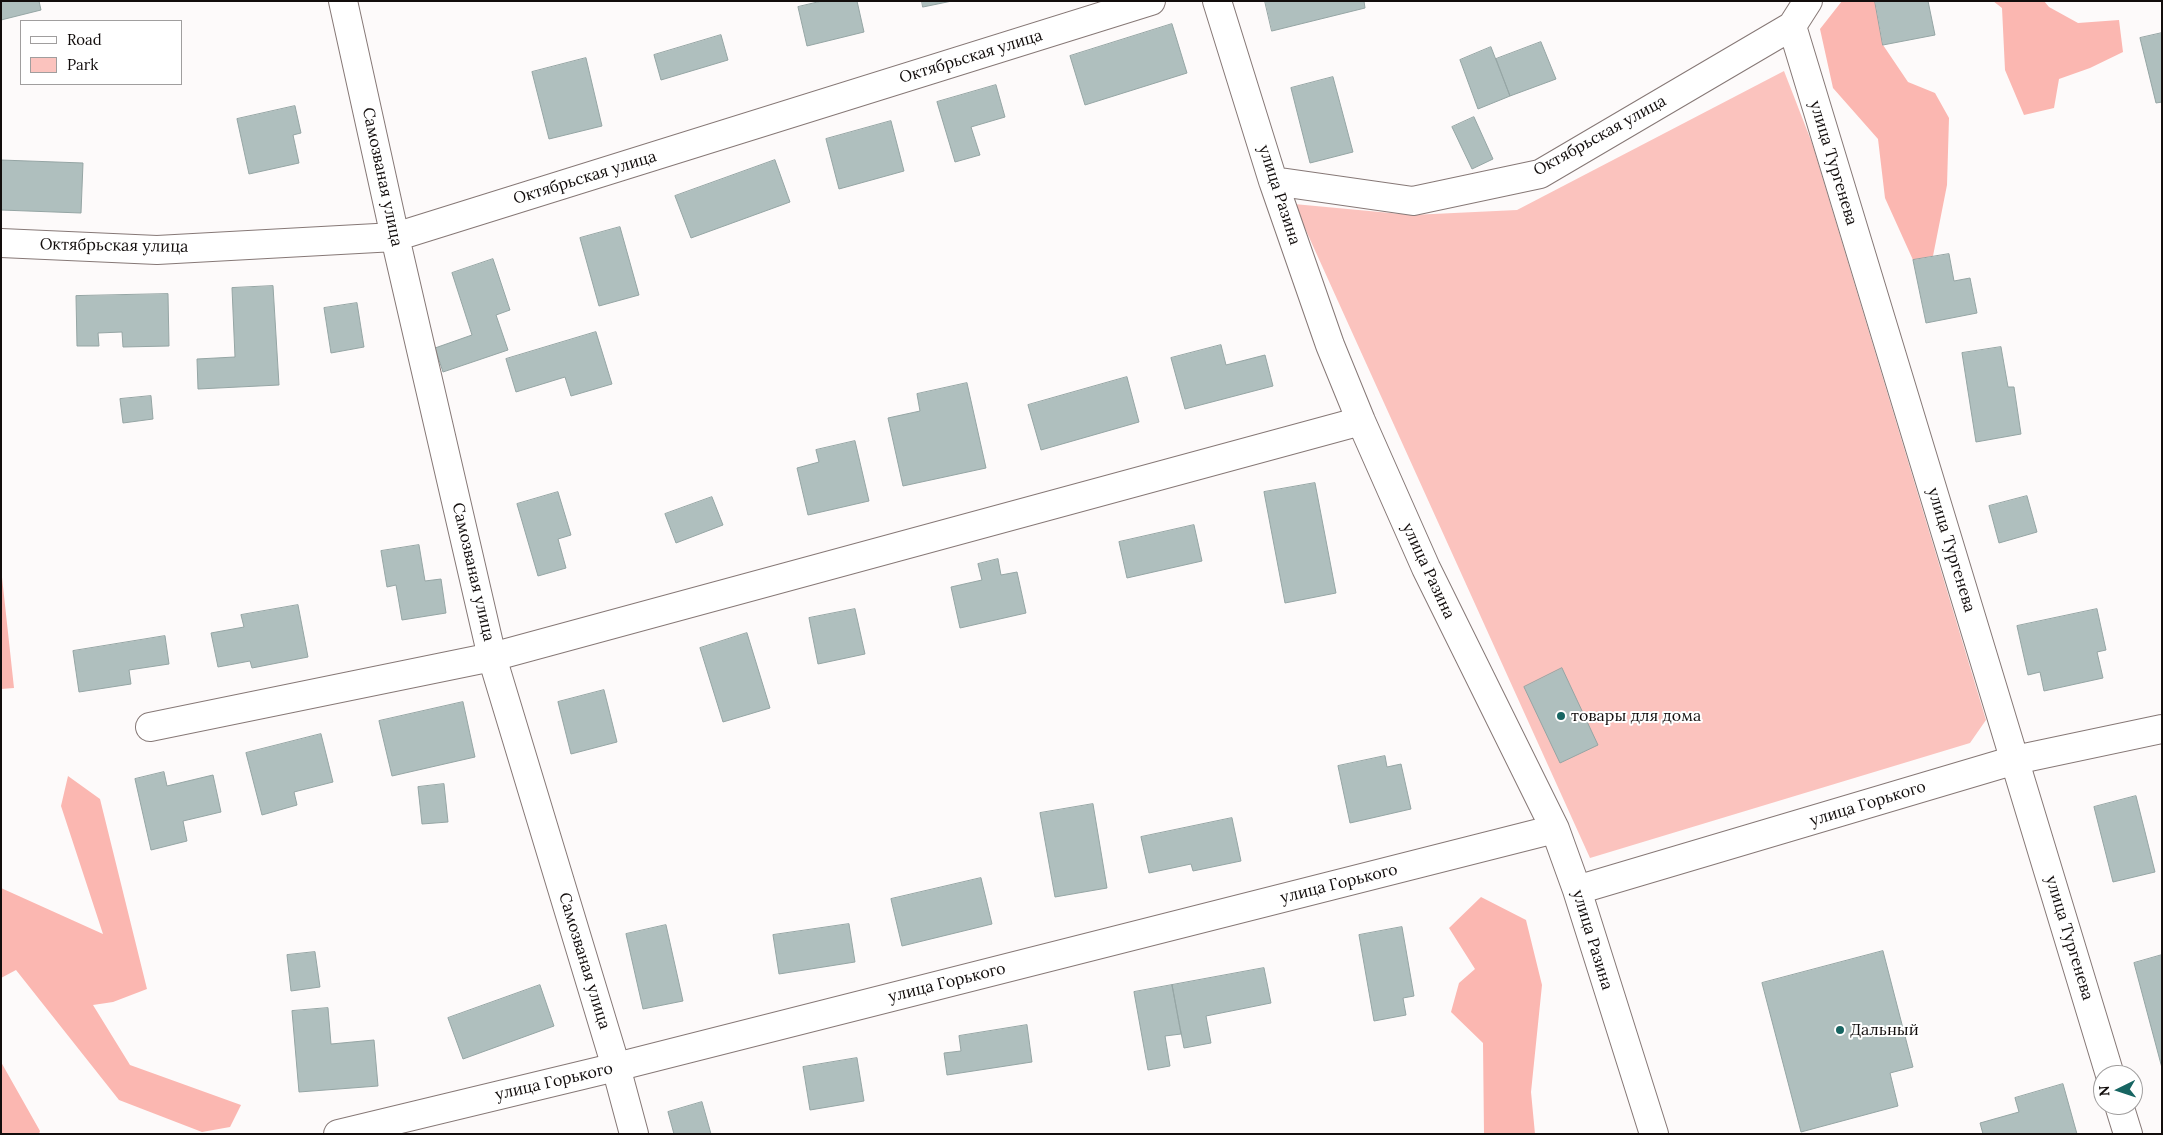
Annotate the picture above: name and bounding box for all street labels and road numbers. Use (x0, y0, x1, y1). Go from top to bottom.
street label: Октябрьская улица (897, 26, 1045, 88)
street label: Октябрьская улица (1530, 92, 1670, 180)
street label: улица Тургенева (1805, 98, 1861, 228)
street label: Самозваная улица (358, 106, 406, 248)
street label: улица Разина (1254, 143, 1304, 247)
street label: Октябрьская улица (511, 147, 659, 209)
street label: Октябрьская улица (40, 235, 188, 257)
street label: улица Тургенева (1923, 485, 1979, 615)
street label: Самозваная улица (448, 501, 498, 643)
street label: улица Разина (1397, 520, 1459, 622)
street label: улица Горького (1808, 777, 1928, 831)
street label: улица Горького (1278, 860, 1400, 908)
street label: улица Тургенева (2041, 873, 2097, 1003)
street label: улица Разина (1568, 888, 1616, 992)
street label: Самозваная улица (554, 890, 614, 1032)
street label: улица Горького (886, 959, 1008, 1007)
street label: улица Горького (493, 1059, 615, 1105)

